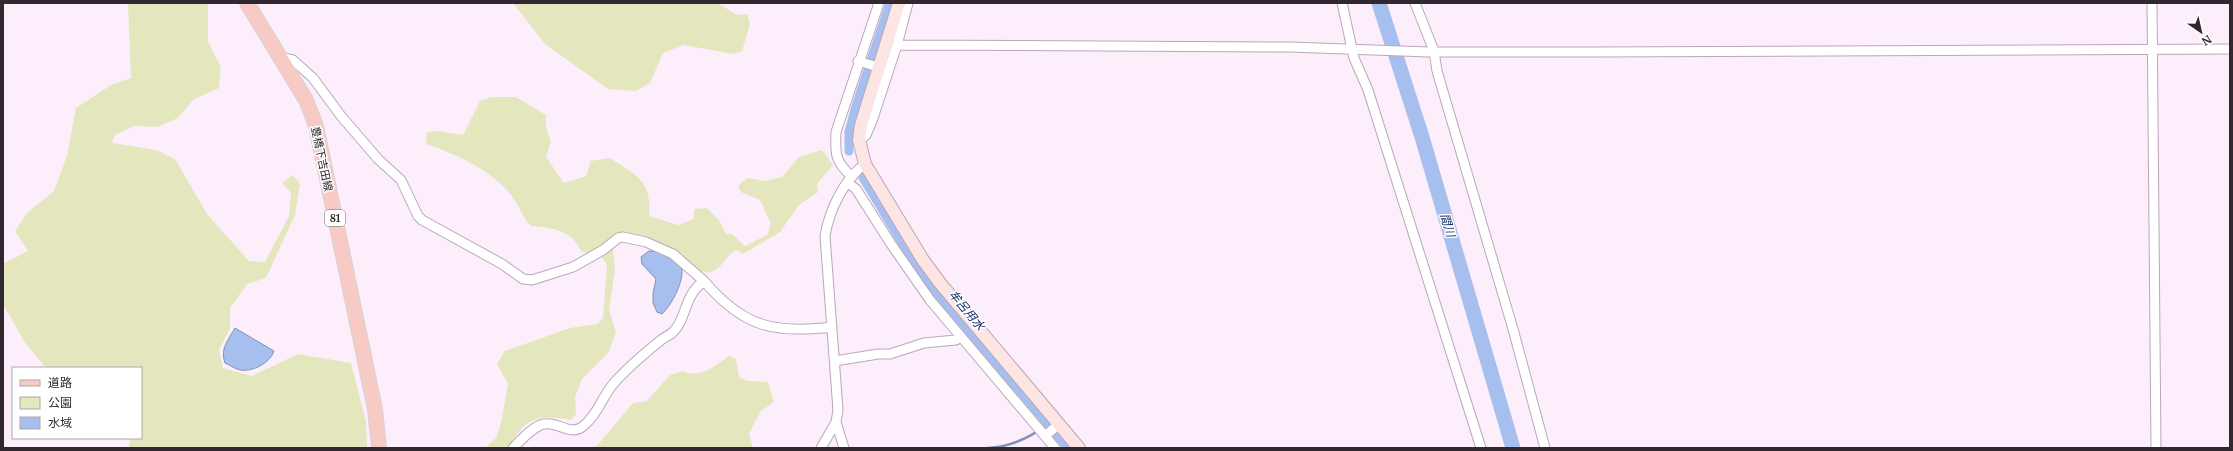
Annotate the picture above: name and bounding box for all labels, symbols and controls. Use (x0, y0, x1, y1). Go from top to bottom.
north arrow (2181, 12, 2221, 52)
text: N (2199, 32, 2214, 49)
street label: 豊橋下吉田線 (308, 125, 336, 193)
road number: 81 (325, 210, 345, 226)
water label: 間川 (1437, 211, 1459, 241)
water label: 牟呂用水 (946, 287, 989, 335)
legend (12, 367, 142, 439)
text: 道路 (48, 375, 72, 390)
text: 公園 (48, 395, 72, 410)
text: 水域 (48, 415, 72, 430)

